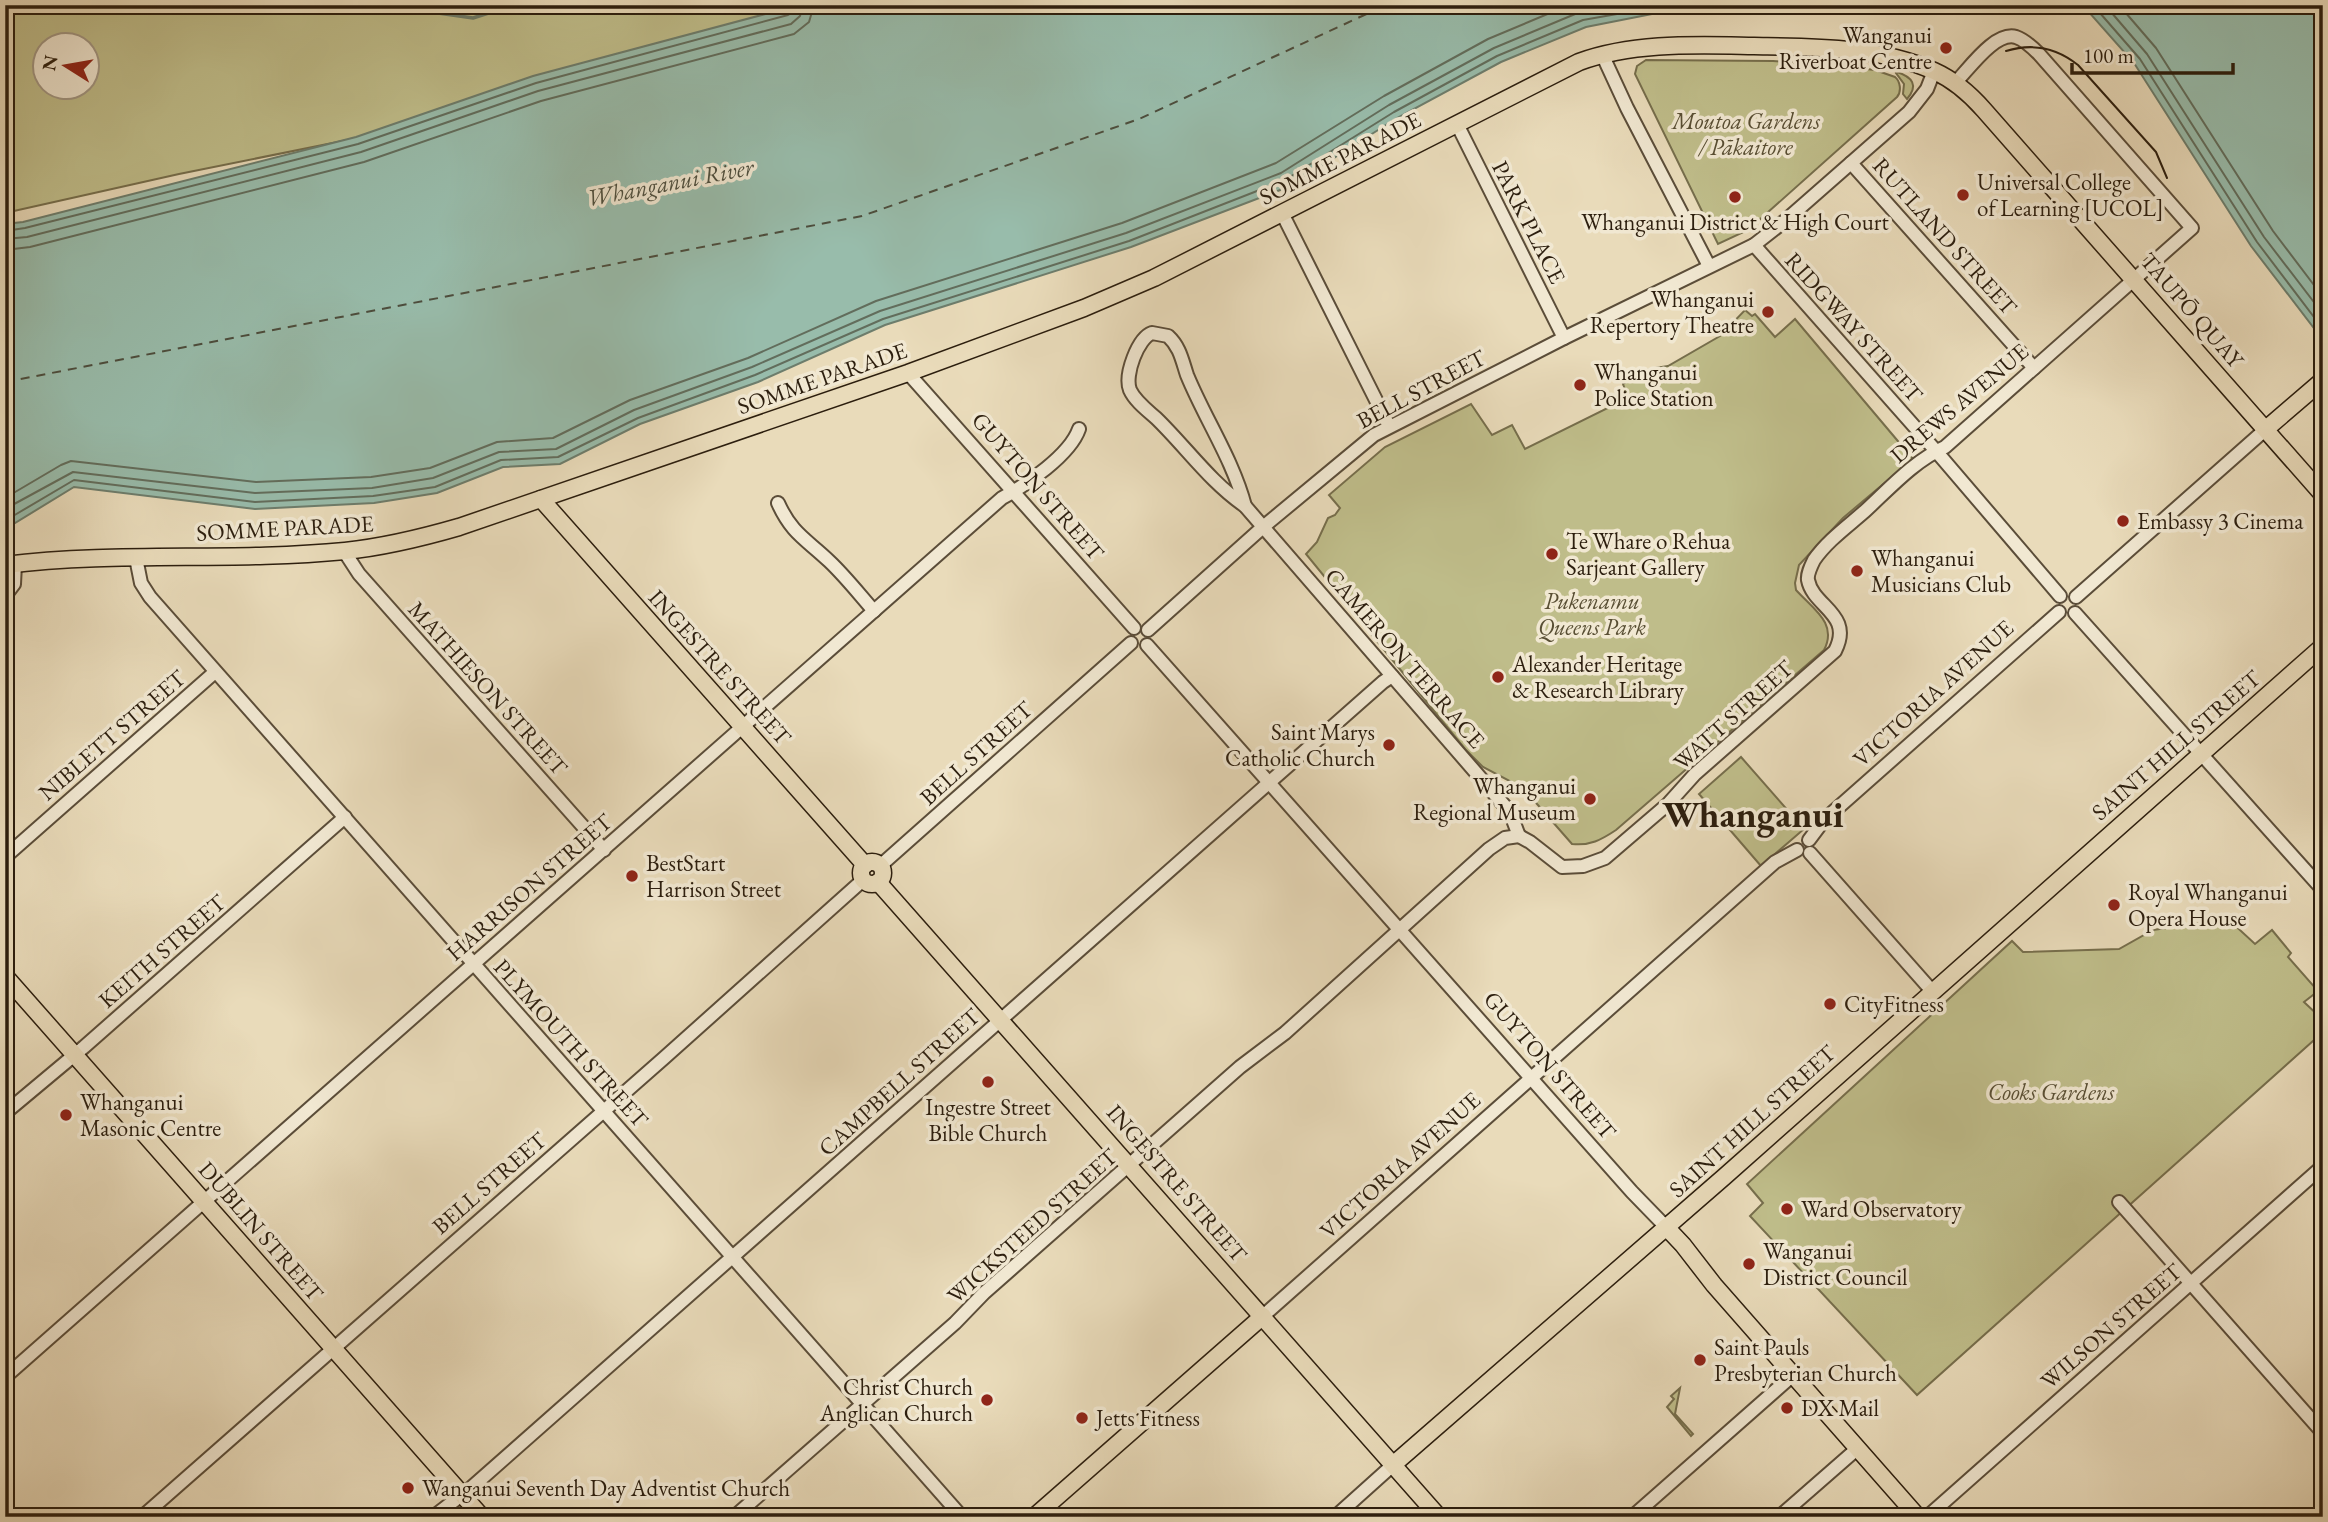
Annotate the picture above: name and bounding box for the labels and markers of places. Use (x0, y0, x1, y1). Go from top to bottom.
place label: Wanganui Riverboat Centre (1779, 20, 1932, 76)
marker: Wanganui Riverboat Centre (1938, 40, 1954, 56)
place label: Universal College of Learning [UCOL] (1977, 167, 2164, 223)
marker: Universal College of Learning [UCOL] (1955, 187, 1971, 203)
marker: Whanganui District & High Court (1727, 189, 1743, 205)
place label: Whanganui District & High Court (1581, 207, 1890, 237)
place label: Whanganui Repertory Theatre (1590, 284, 1754, 340)
marker: Whanganui Repertory Theatre (1760, 304, 1776, 320)
place label: Whanganui Police Station (1594, 357, 1714, 413)
marker: Whanganui Police Station (1572, 377, 1588, 393)
place label: Embassy 3 Cinema (2137, 506, 2304, 536)
marker: Embassy 3 Cinema (2115, 513, 2131, 529)
place label: Te Whare o Rehua Sarjeant Gallery (1566, 526, 1731, 582)
place label: Whanganui Musicians Club (1871, 543, 2011, 599)
marker: Te Whare o Rehua Sarjeant Gallery (1544, 546, 1560, 562)
marker: Whanganui Musicians Club (1849, 563, 1865, 579)
place label: Alexander Heritage & Research Library (1511, 649, 1685, 705)
marker: Alexander Heritage & Research Library (1490, 669, 1506, 685)
place label: Saint Marys Catholic Church (1225, 717, 1375, 773)
marker: Saint Marys Catholic Church (1381, 737, 1397, 753)
place label: Whanganui Regional Museum (1413, 771, 1576, 827)
marker: Whanganui Regional Museum (1582, 791, 1598, 807)
place label: BestStart Harrison Street (646, 848, 782, 904)
marker: BestStart Harrison Street (624, 868, 640, 884)
place label: Royal Whanganui Opera House (2128, 877, 2288, 933)
marker: Royal Whanganui Opera House (2106, 897, 2122, 913)
place label: CityFitness (1844, 989, 1944, 1019)
marker: CityFitness (1822, 996, 1838, 1012)
marker: Ingestre Street Bible Church (980, 1074, 996, 1090)
place label: Whanganui Masonic Centre (80, 1087, 221, 1143)
place label: Ingestre Street Bible Church (925, 1092, 1051, 1148)
marker: Whanganui Masonic Centre (58, 1107, 74, 1123)
place label: Ward Observatory (1801, 1194, 1963, 1224)
marker: Ward Observatory (1779, 1201, 1795, 1217)
place label: Wanganui District Council (1763, 1236, 1908, 1292)
marker: Wanganui District Council (1741, 1256, 1757, 1272)
place label: Saint Pauls Presbyterian Church (1714, 1332, 1897, 1388)
marker: Saint Pauls Presbyterian Church (1692, 1352, 1708, 1368)
place label: Christ Church Anglican Church (819, 1372, 973, 1428)
marker: Christ Church Anglican Church (979, 1392, 995, 1408)
place label: DX Mail (1801, 1393, 1879, 1423)
marker: DX Mail (1779, 1400, 1795, 1416)
place label: Jetts Fitness (1094, 1403, 1200, 1433)
marker: Jetts Fitness (1074, 1410, 1090, 1426)
place label: Wanganui Seventh Day Adventist Church (422, 1473, 790, 1503)
marker: Wanganui Seventh Day Adventist Church (400, 1480, 416, 1496)

